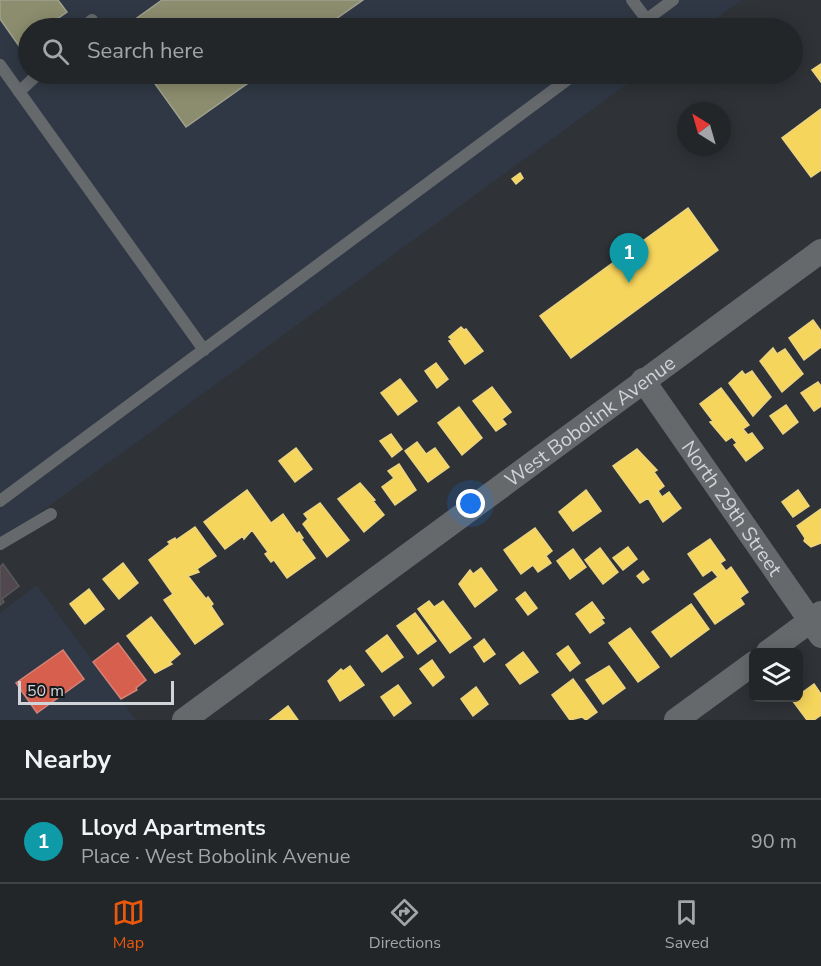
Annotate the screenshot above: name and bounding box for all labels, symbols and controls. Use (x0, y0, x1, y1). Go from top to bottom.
search box (18, 18, 803, 84)
icon: search (39, 35, 72, 68)
text: Search here (87, 36, 204, 66)
north arrow (677, 102, 731, 156)
pin: 1 (610, 234, 648, 283)
street label: West Bobolink Avenue (499, 349, 681, 493)
street label: North 29th Street (676, 435, 789, 582)
your location (456, 489, 485, 518)
map controls (749, 648, 803, 702)
button: layers (749, 648, 803, 702)
scale bar (18, 678, 174, 706)
text: 50 m (27, 680, 64, 702)
text: Nearby (24, 742, 111, 777)
text: Lloyd Apartments (81, 813, 266, 843)
text: 1 (38, 828, 50, 855)
text: 90 m (751, 828, 797, 855)
text: Place · West Bobolink Avenue (81, 843, 350, 870)
tab: Map (112, 896, 145, 954)
tab: Directions (369, 896, 441, 954)
tab: Saved (665, 896, 709, 954)

